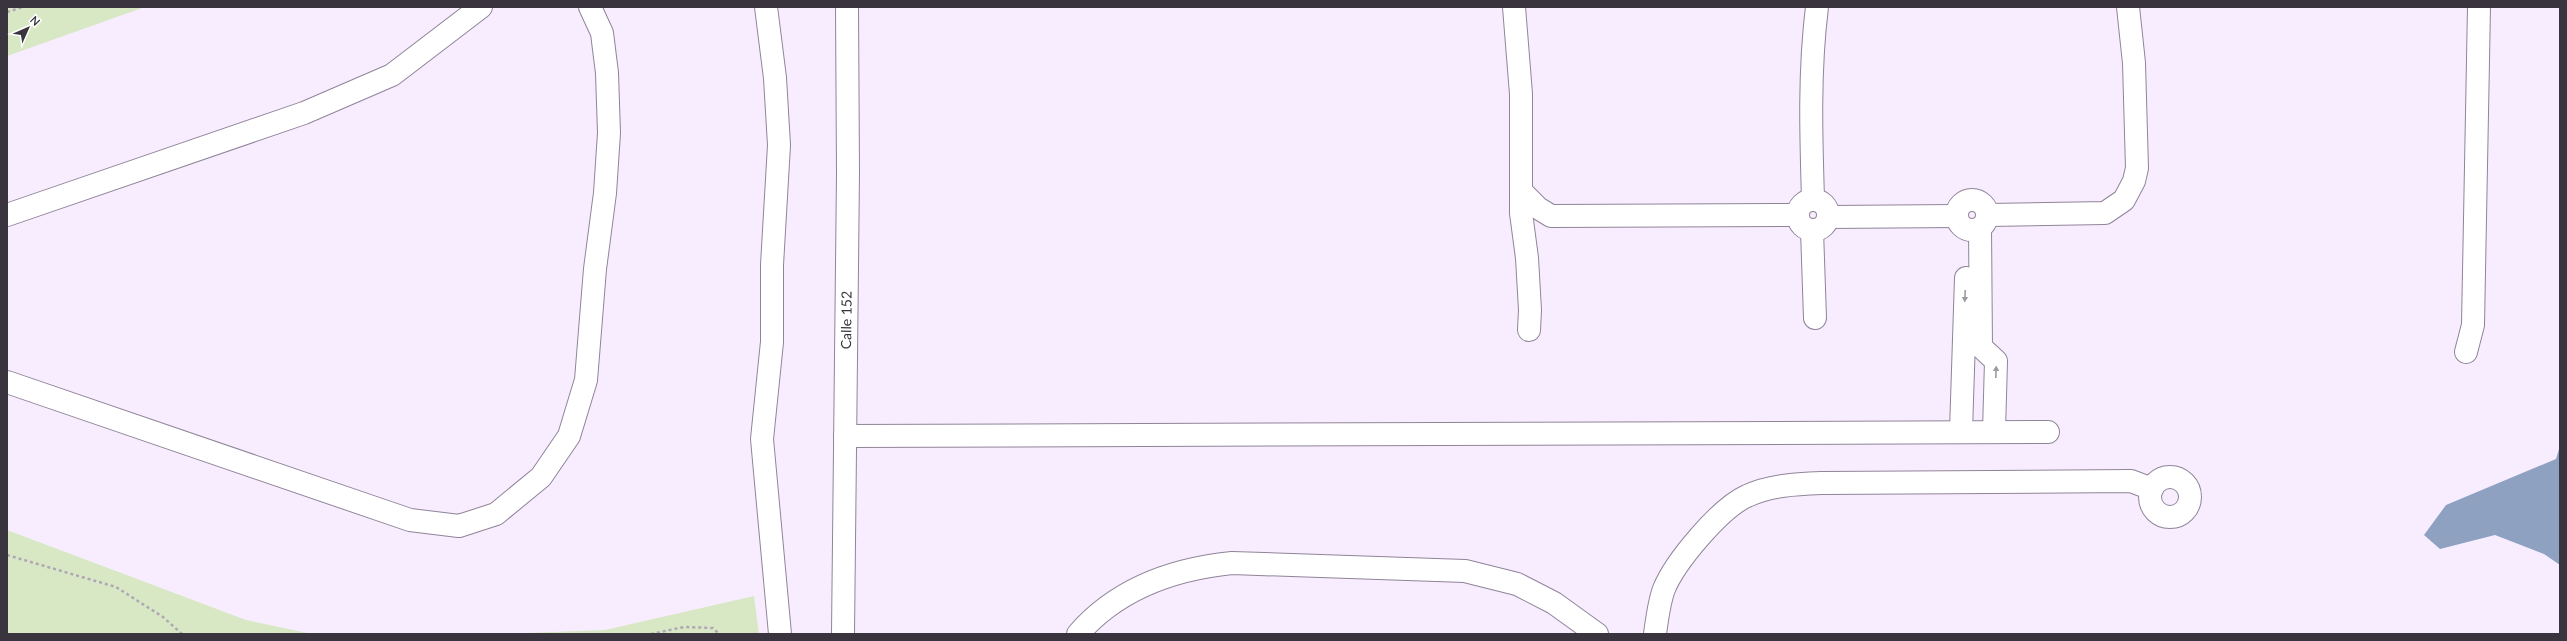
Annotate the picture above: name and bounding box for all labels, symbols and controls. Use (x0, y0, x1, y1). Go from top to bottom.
north arrow (8, 8, 48, 48)
text: N (28, 13, 43, 28)
one-way arrow (1962, 290, 1968, 303)
street label: Calle 152 (837, 291, 855, 349)
one-way arrow (1992, 366, 1999, 378)

